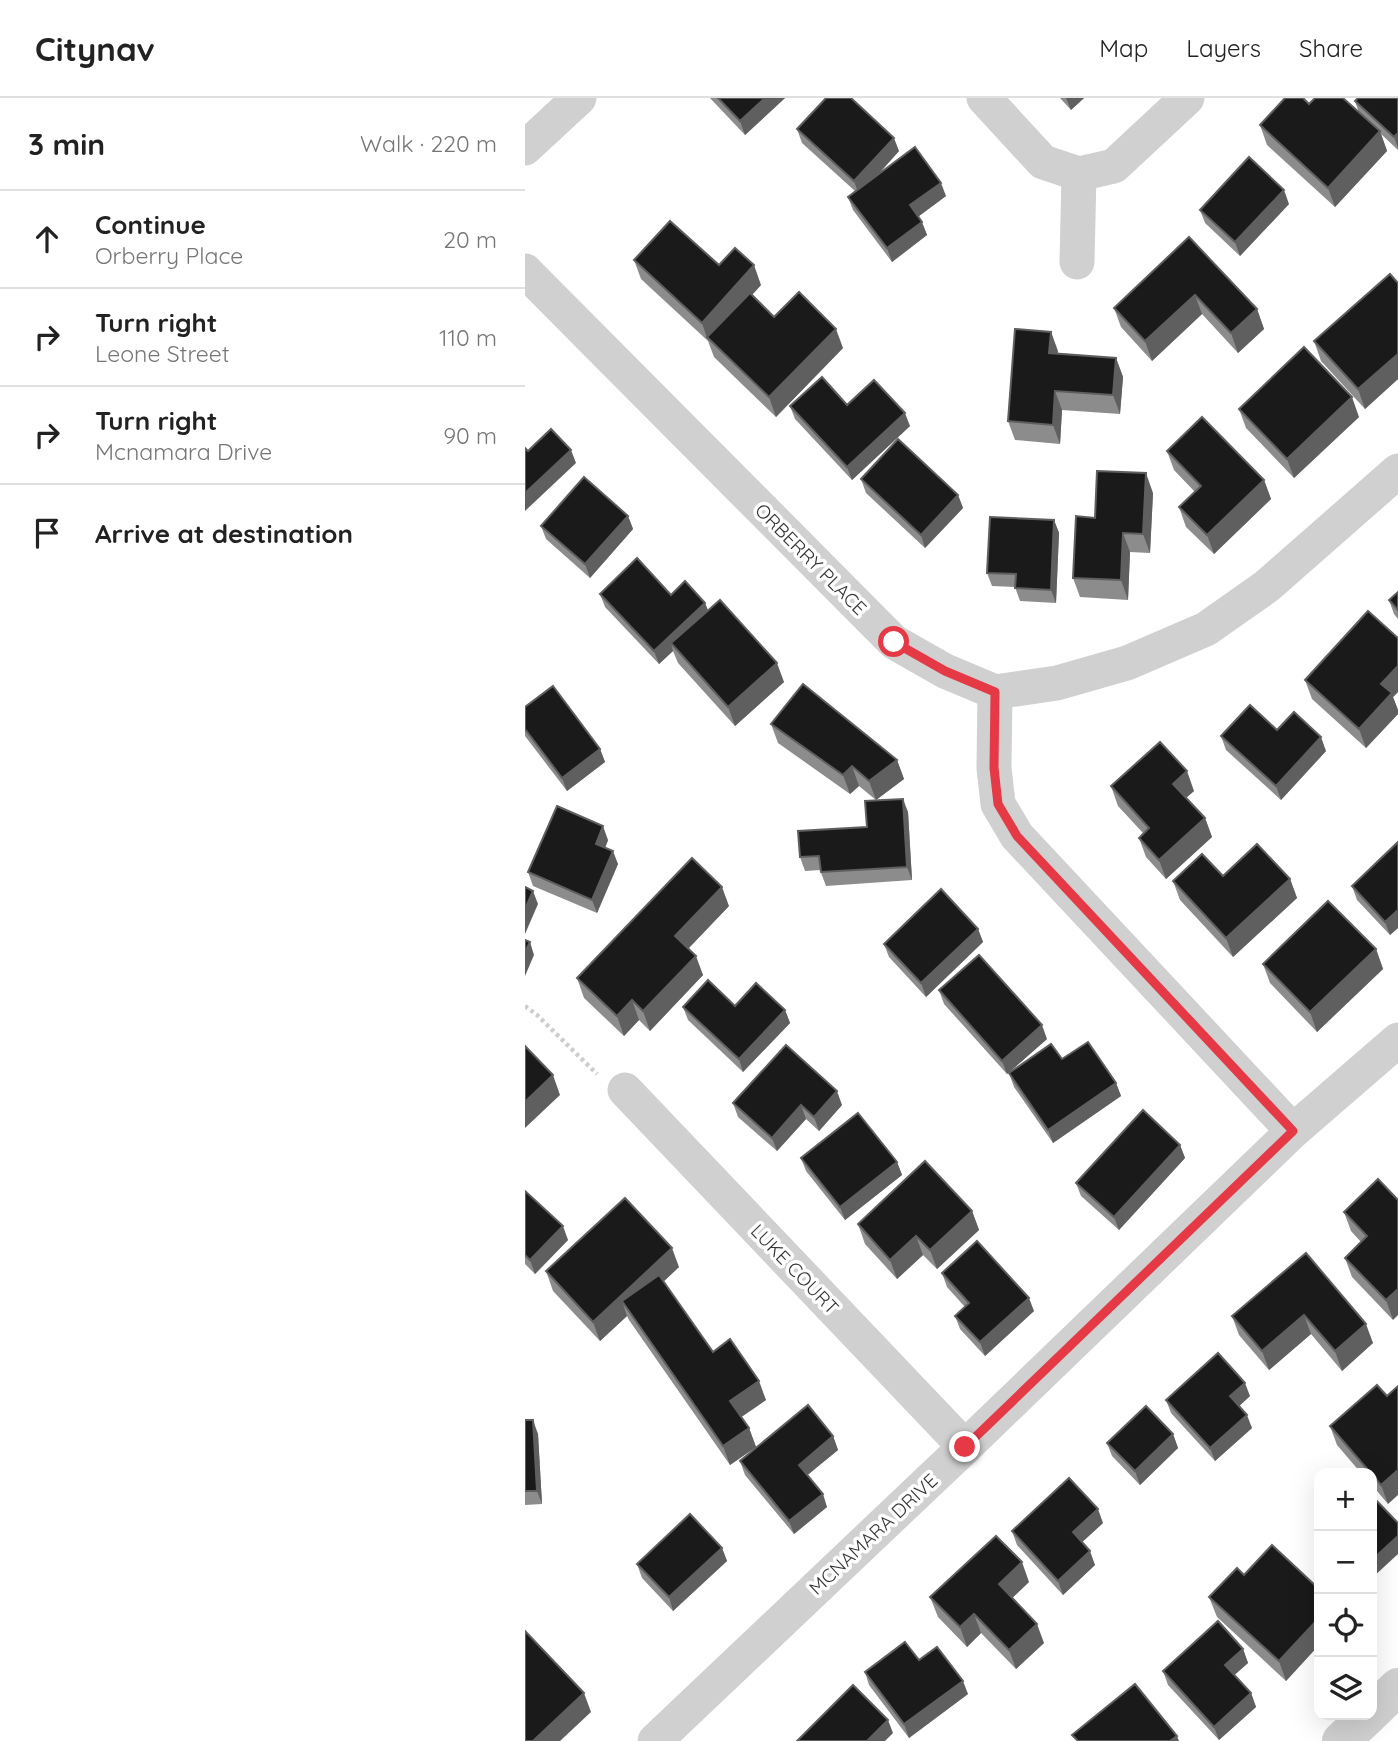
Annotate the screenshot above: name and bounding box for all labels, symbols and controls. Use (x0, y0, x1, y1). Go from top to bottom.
text: Citynav (35, 28, 155, 69)
text: Map (1099, 33, 1148, 63)
text: Layers (1186, 33, 1261, 63)
text: Share (1299, 33, 1363, 63)
text: 3 min (28, 125, 105, 163)
text: Walk · 220 m (360, 129, 497, 158)
text: Continue (95, 208, 206, 241)
icon: ahead (28, 220, 66, 258)
text: 20 m (443, 225, 497, 254)
text: Orberry Place (95, 241, 243, 270)
text: Turn right (95, 306, 217, 339)
icon: right (28, 318, 66, 356)
text: 110 m (439, 323, 497, 352)
text: Leone Street (95, 339, 230, 368)
text: Turn right (95, 404, 217, 437)
icon: right (28, 416, 66, 454)
text: 90 m (443, 421, 497, 450)
text: Mcnamara Drive (95, 437, 272, 466)
street label: ORBERRY PLACE (750, 498, 872, 620)
icon: arrive (28, 514, 66, 552)
text: Arrive at destination (95, 517, 353, 550)
route start (878, 626, 909, 657)
street label: LUKE COURT (746, 1219, 844, 1319)
route end (949, 1431, 980, 1462)
street label: MCNAMARA DRIVE (804, 1468, 942, 1600)
map controls (1314, 1468, 1377, 1720)
button: + (1314, 1468, 1377, 1531)
button: − (1314, 1531, 1377, 1594)
button: locate (1314, 1594, 1377, 1657)
button: layers (1314, 1657, 1377, 1720)

